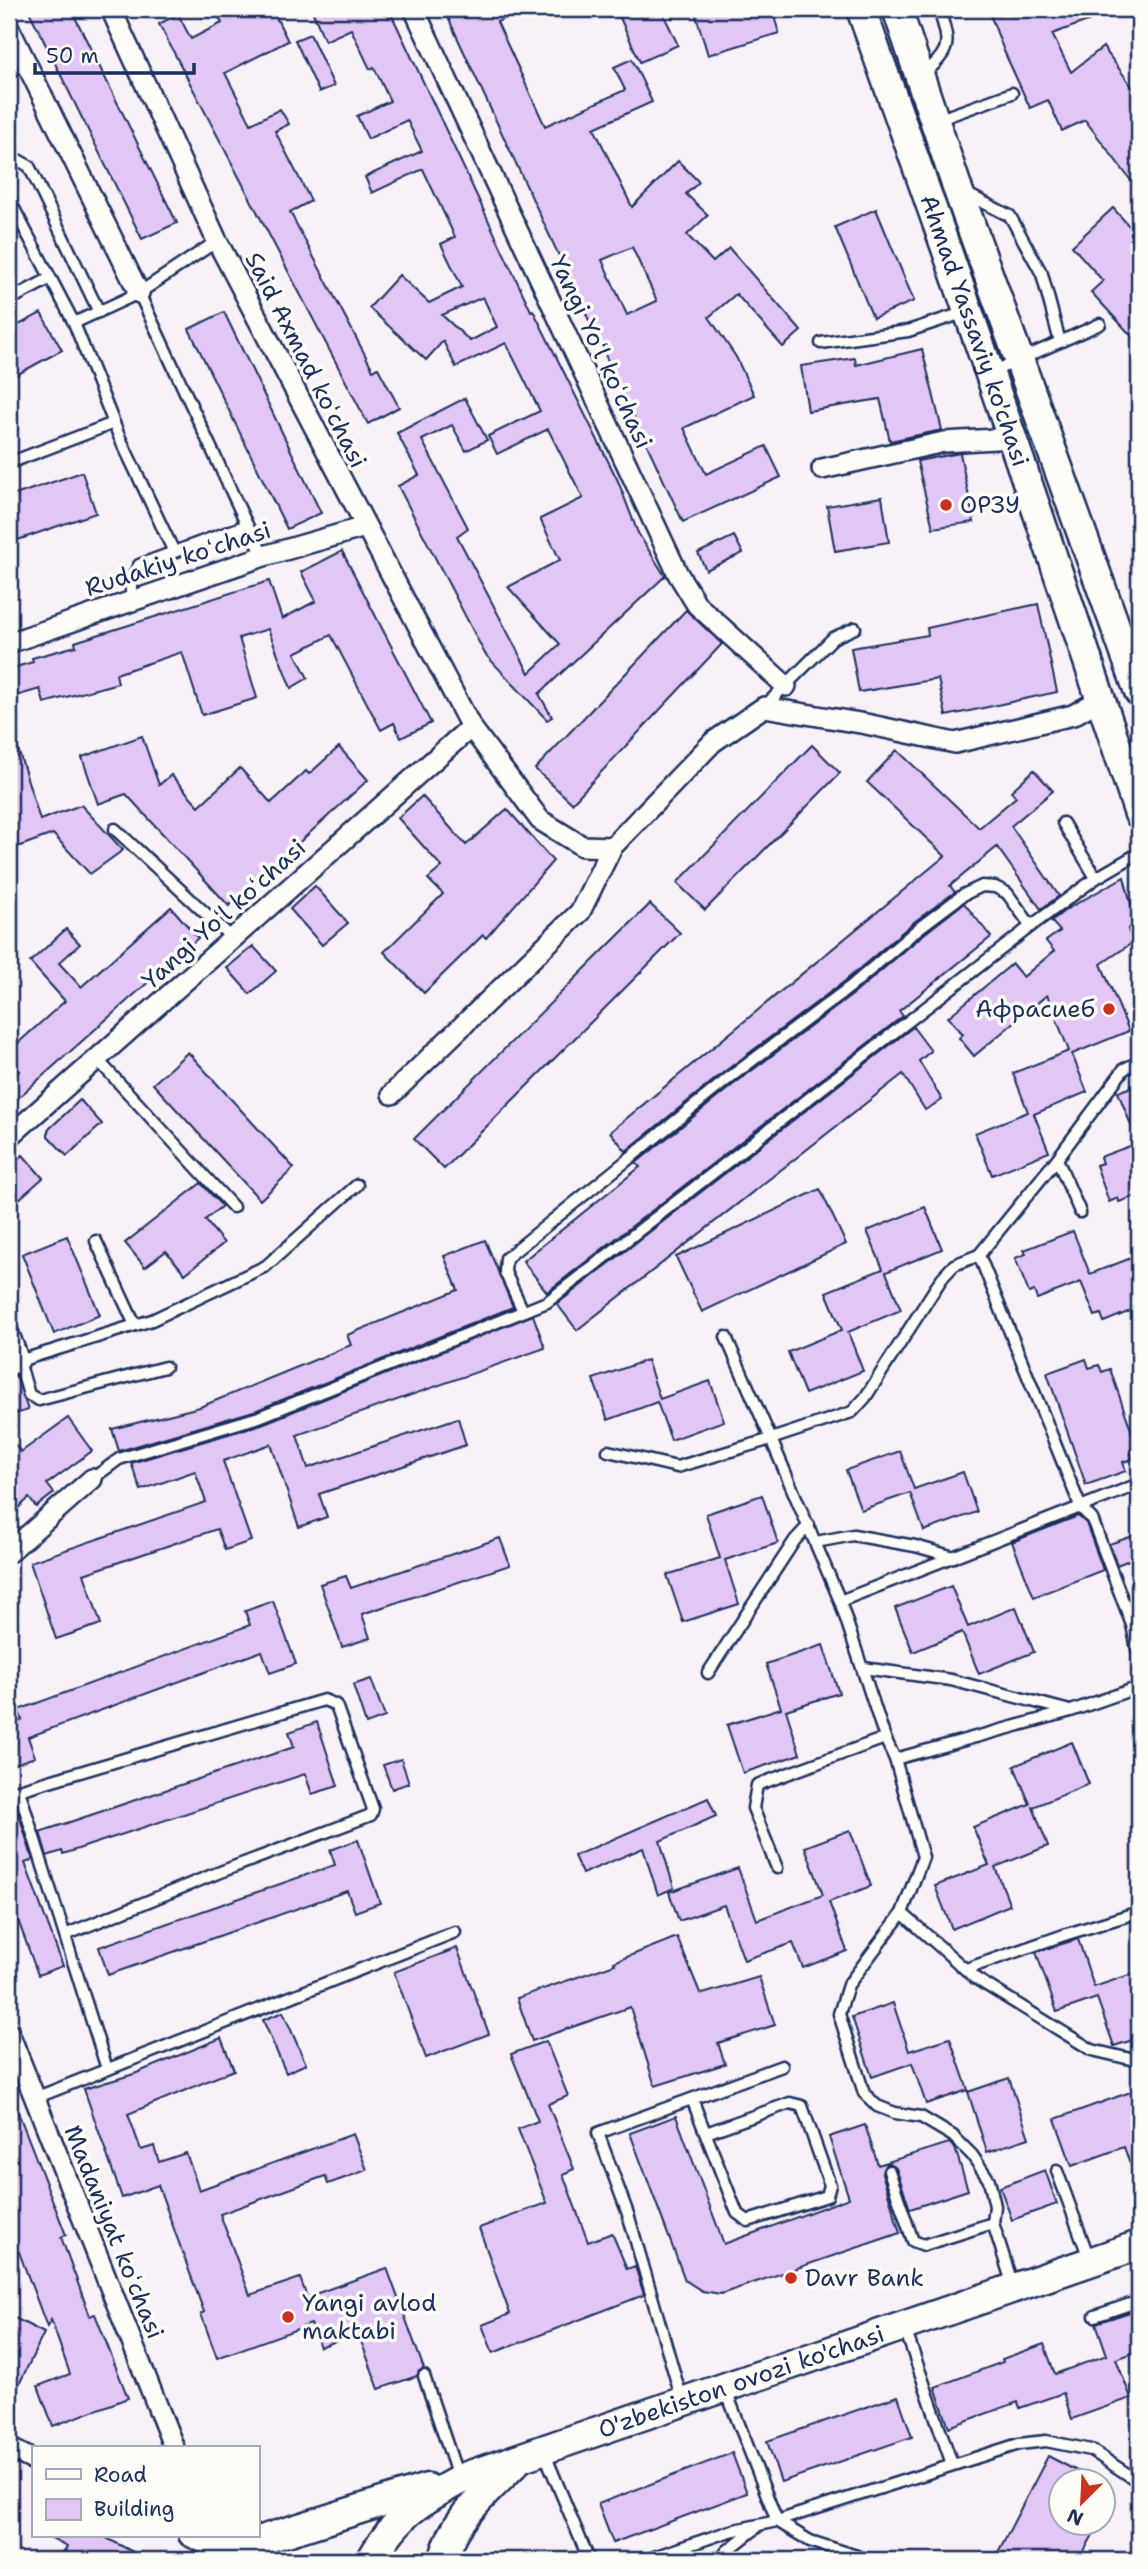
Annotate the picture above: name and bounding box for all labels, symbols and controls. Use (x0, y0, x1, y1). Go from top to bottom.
scale bar (35, 32, 194, 76)
text: 50 m (46, 42, 99, 70)
street label: Ahmad Yassaviy ko'chasi (912, 190, 1037, 471)
street label: Said Axmad koʻchasi (238, 247, 374, 473)
street label: Yangi Yoʻl koʻchasi (542, 250, 660, 454)
place label: ОРЗУ (960, 489, 1020, 521)
marker: ОРЗУ (938, 497, 954, 513)
street label: Rudakiy koʻchasi (81, 514, 275, 604)
street label: Yangi Yoʻl koʻchasi (135, 832, 313, 996)
place label: Афрасиеб (975, 993, 1095, 1025)
marker: Афрасиеб (1101, 1001, 1117, 1017)
street label: Madaniyat koʻchasi (57, 2120, 171, 2344)
place label: Davr Bank (805, 2262, 924, 2294)
marker: Davr Bank (783, 2270, 799, 2286)
place label: Yangi avlod maktabi (302, 2287, 436, 2347)
marker: Yangi avlod maktabi (280, 2309, 296, 2325)
street label: O'zbekiston ovozi ko'chasi (594, 2318, 889, 2446)
legend (32, 2446, 259, 2538)
text: Road (94, 2461, 147, 2489)
north arrow (1046, 2468, 1116, 2538)
text: Building (94, 2495, 174, 2523)
text: N (1063, 2503, 1087, 2532)

